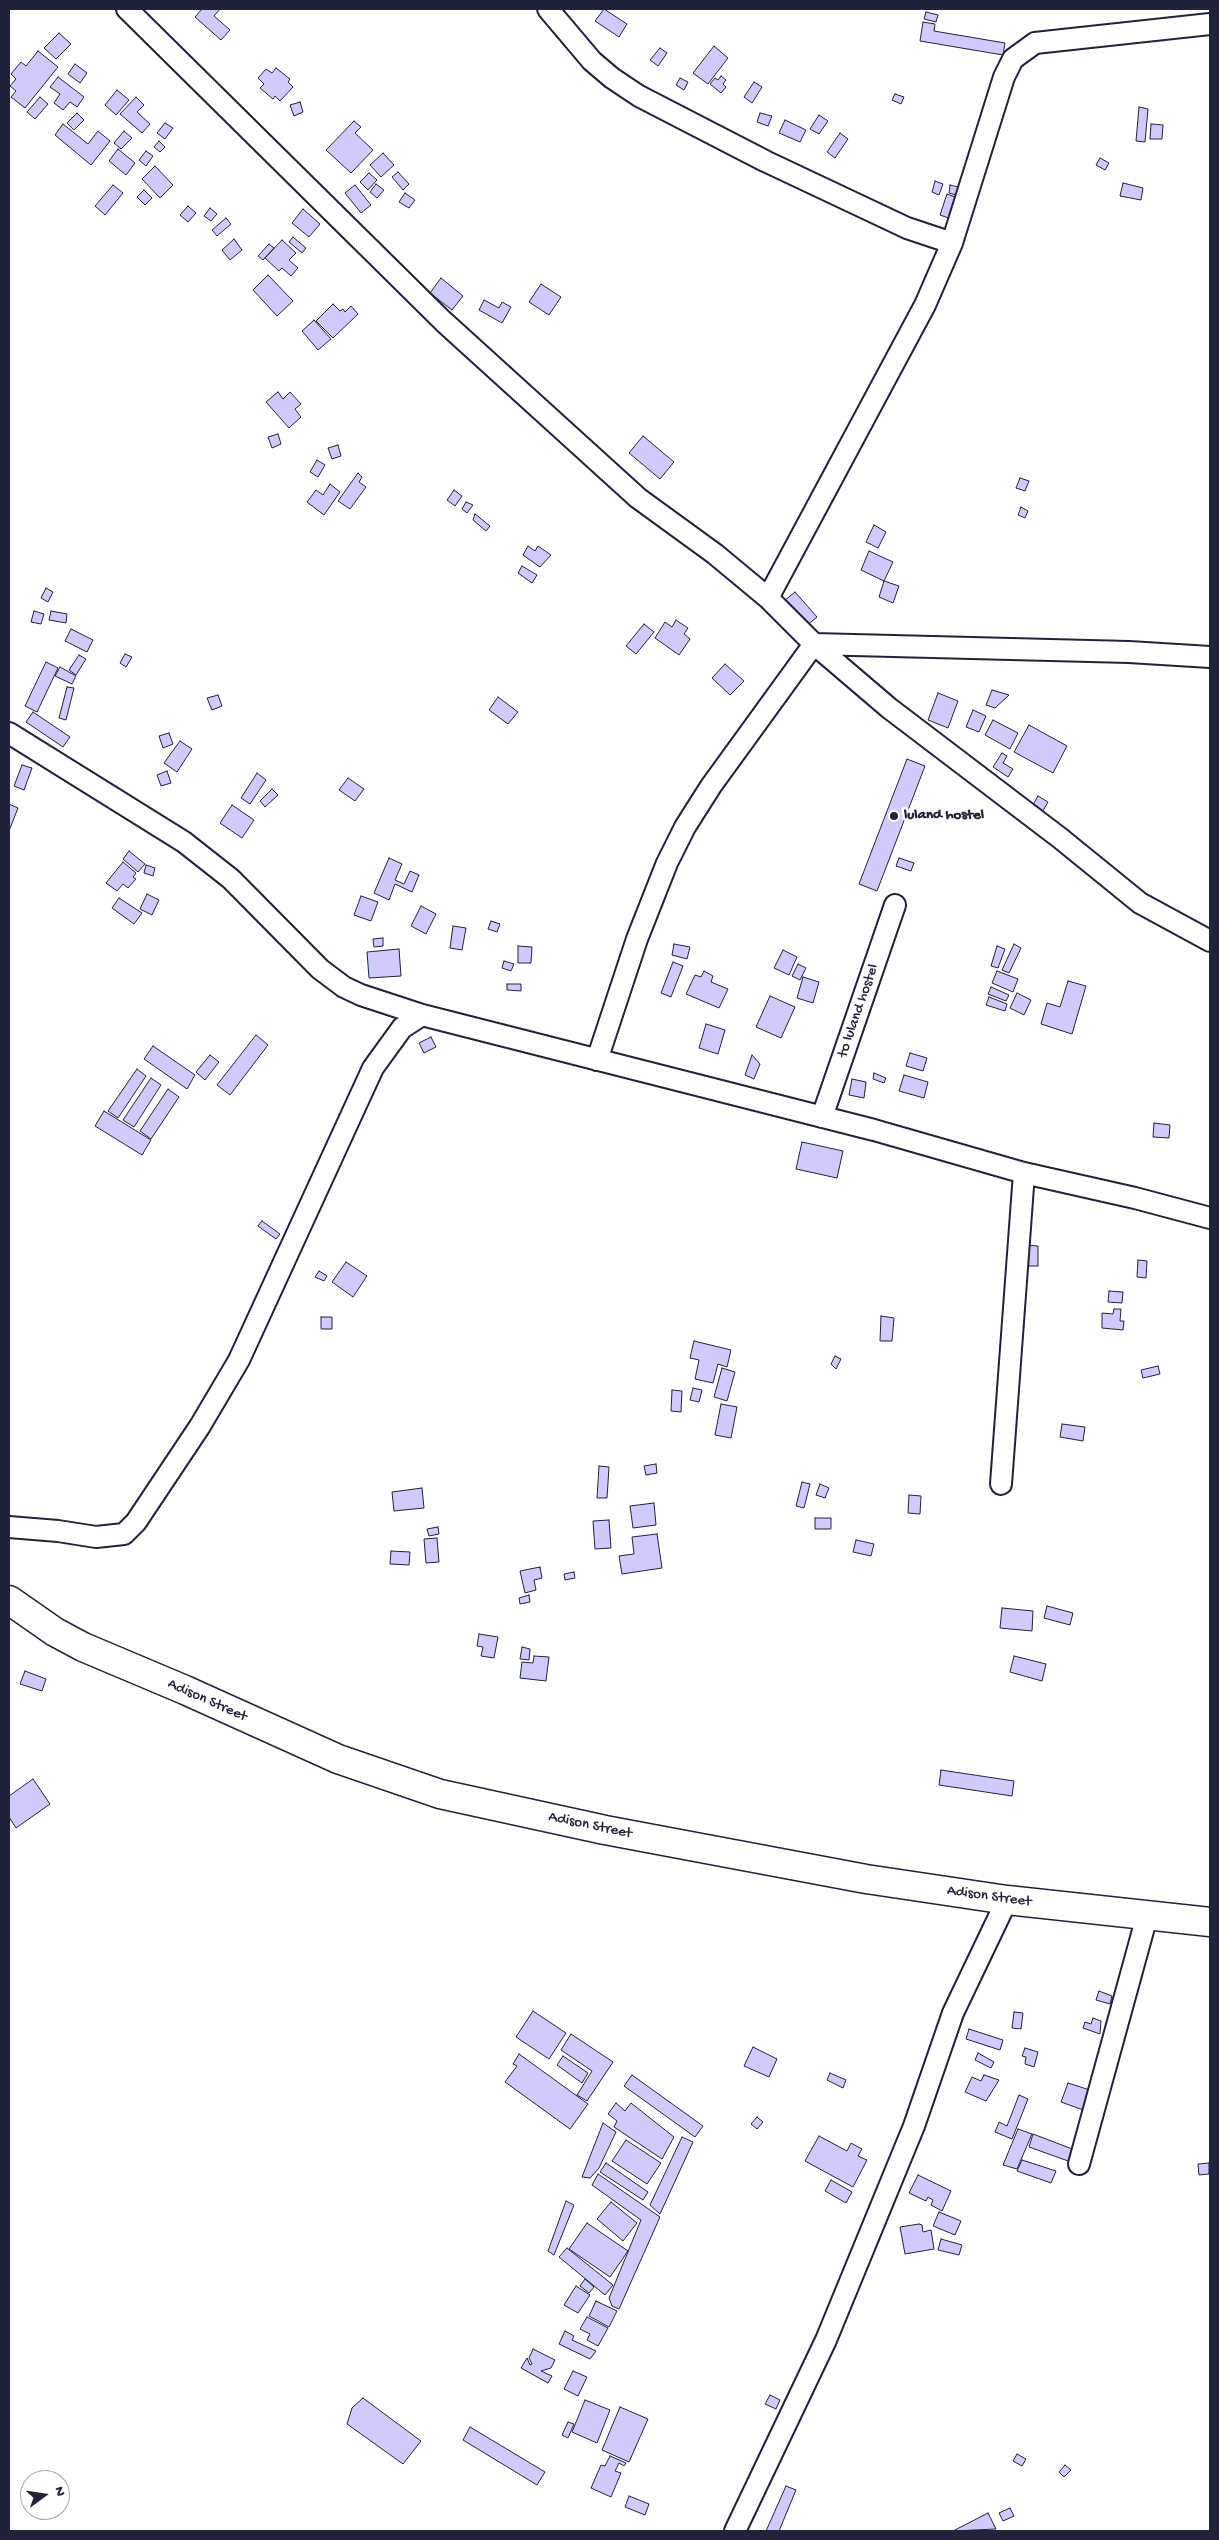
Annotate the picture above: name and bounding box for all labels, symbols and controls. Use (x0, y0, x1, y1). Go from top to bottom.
place label: luland hostel (904, 807, 984, 825)
marker: luland hostel (888, 810, 900, 822)
street label: to luland hostel (835, 962, 883, 1060)
street label: Adison Street (165, 1676, 249, 1726)
street label: Adison Street (547, 1808, 633, 1844)
street label: Adison Street (946, 1882, 1032, 1912)
north arrow (20, 2470, 70, 2520)
text: N (50, 2485, 68, 2498)

